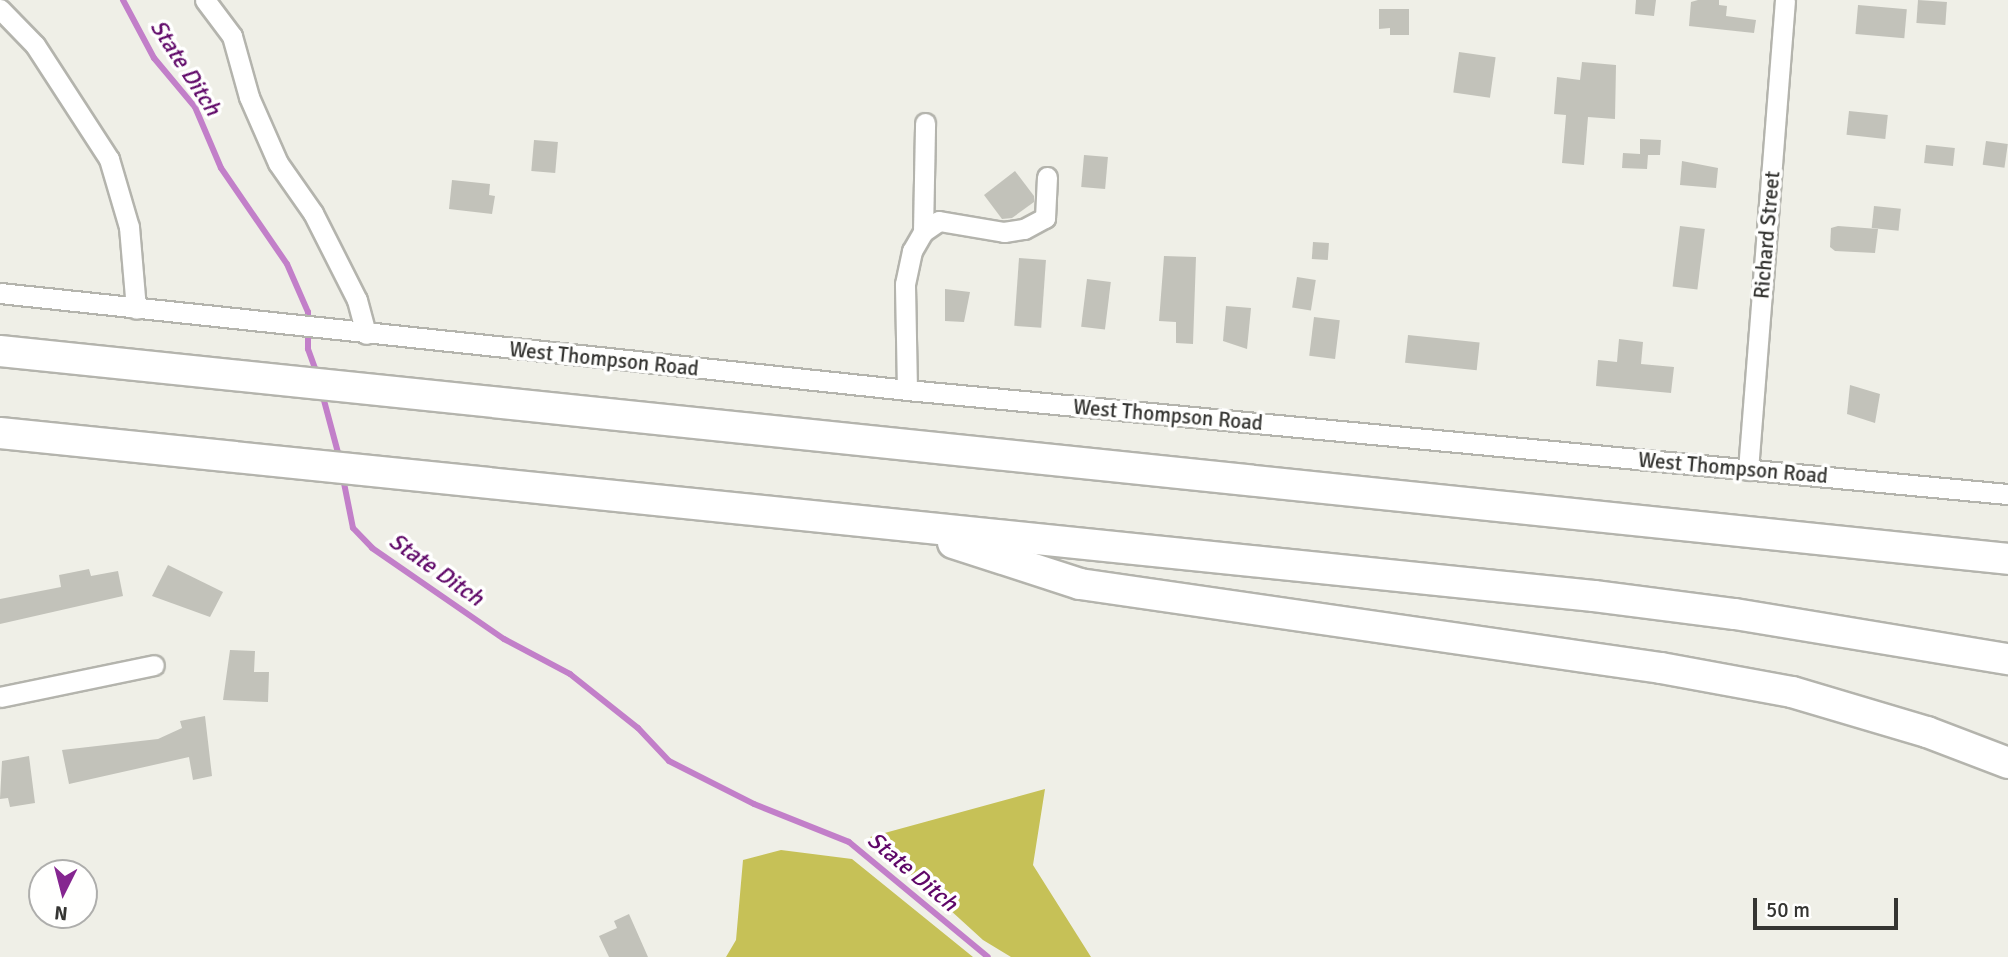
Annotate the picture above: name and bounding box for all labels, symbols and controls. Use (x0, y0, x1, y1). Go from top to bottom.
water label: State Ditch (144, 15, 226, 121)
street label: Richard Street (1749, 170, 1785, 300)
street label: West Thompson Road (508, 337, 700, 381)
street label: West Thompson Road (1072, 394, 1264, 436)
street label: West Thompson Road (1637, 447, 1829, 489)
water label: State Ditch (383, 527, 489, 613)
water label: State Ditch (861, 826, 963, 918)
north arrow (28, 859, 98, 929)
scale bar (1756, 884, 1901, 928)
text: 50 m (1766, 897, 1810, 923)
text: N (53, 900, 69, 926)

